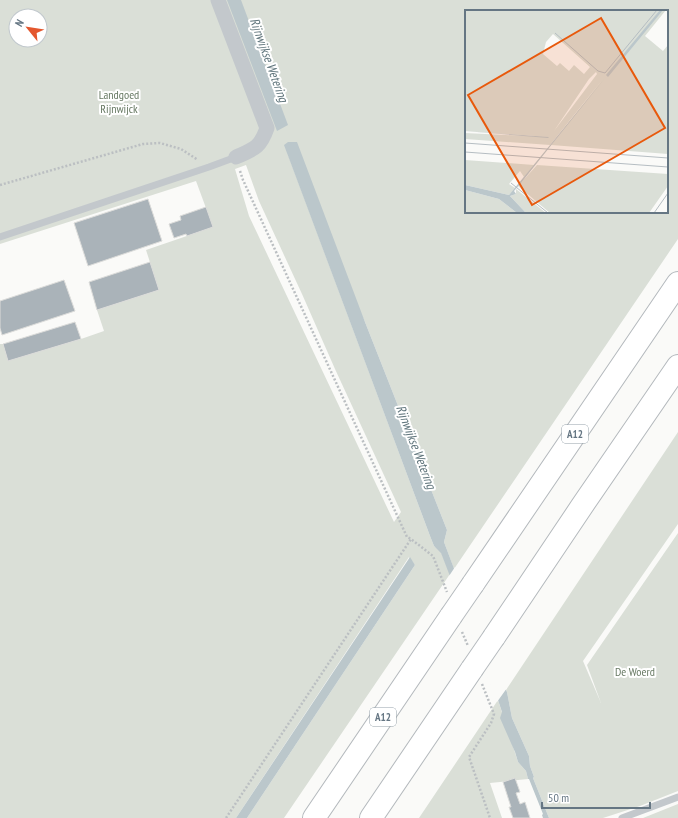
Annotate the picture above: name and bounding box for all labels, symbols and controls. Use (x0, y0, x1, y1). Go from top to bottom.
north arrow (8, 8, 48, 48)
inset map (465, 10, 668, 213)
water label: Rijnwijkse Wetering (246, 16, 293, 106)
text: N (12, 17, 27, 29)
park label: Landgoed Rijnwijck (99, 87, 139, 116)
water label: Rijnwijkse Wetering (392, 403, 440, 493)
road number: A12 (562, 425, 588, 443)
park label: De Woerd (615, 664, 655, 679)
road number: A12 (370, 708, 396, 726)
scale bar (542, 784, 650, 810)
text: 50 m (548, 790, 569, 805)

